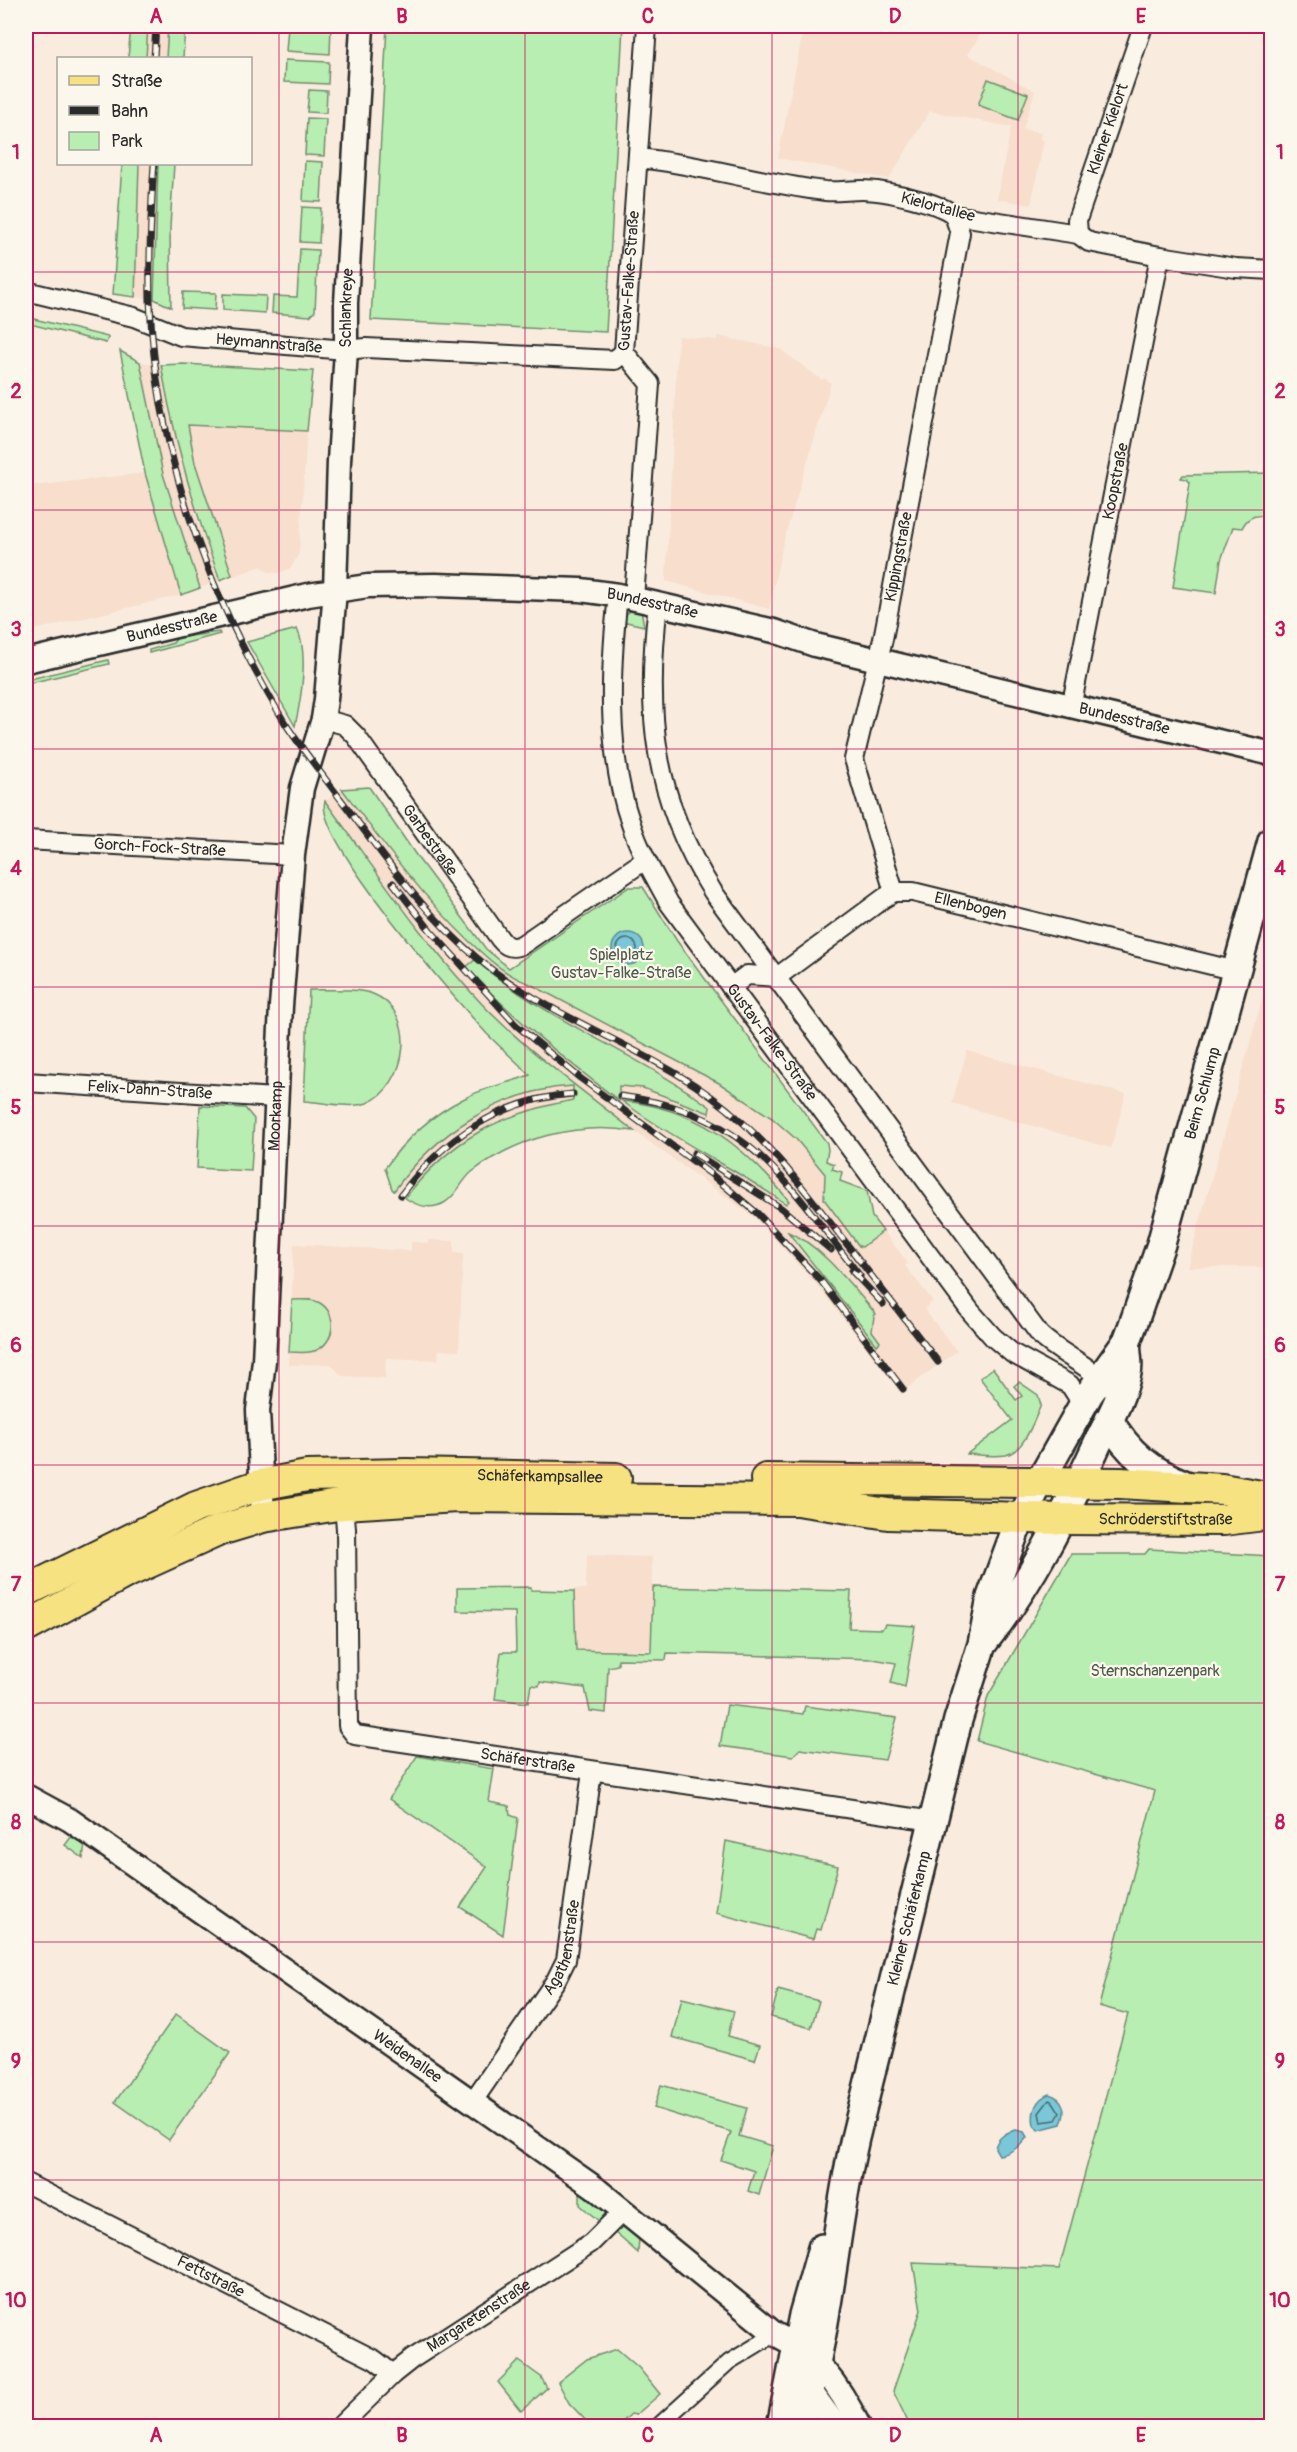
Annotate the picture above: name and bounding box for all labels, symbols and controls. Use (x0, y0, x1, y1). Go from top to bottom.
text: A (150, 4, 163, 29)
text: B (396, 4, 408, 29)
text: C (642, 4, 654, 29)
text: D (889, 4, 902, 29)
text: E (1136, 4, 1147, 29)
legend (57, 57, 252, 165)
text: Straße (111, 70, 162, 93)
street label: Kleiner Kielort (1083, 80, 1133, 177)
text: Bahn (111, 100, 148, 123)
text: Park (111, 130, 143, 153)
text: 1 (12, 140, 20, 165)
text: 1 (1276, 140, 1284, 165)
street label: Kielortallee (899, 188, 977, 226)
street label: Gustav-Falke-Straße (614, 210, 644, 352)
street label: Schlankreye (336, 268, 358, 348)
street label: Heymannstraße (215, 329, 323, 358)
text: 2 (10, 379, 22, 404)
text: 2 (1274, 379, 1286, 404)
street label: Koopstraße (1098, 441, 1133, 522)
street label: Kippingstraße (880, 510, 917, 603)
street label: Bundesstraße (606, 584, 700, 623)
street label: Bundesstraße (125, 606, 220, 647)
text: 3 (10, 617, 22, 642)
text: 3 (1274, 617, 1286, 642)
street label: Bundesstraße (1077, 698, 1172, 739)
street label: Garbestraße (398, 800, 462, 880)
street label: Gorch-Fock-Straße (93, 834, 226, 861)
text: 4 (10, 856, 22, 881)
text: 4 (1274, 856, 1286, 881)
street label: Ellenbogen (932, 888, 1009, 925)
park label: Spielplatz Gustav-Falke-Straße (551, 945, 691, 983)
street label: Gustav-Falke-Straße (722, 980, 822, 1105)
street label: Beim Schlump (1180, 1045, 1225, 1142)
street label: Felix-Dahn-Straße (87, 1076, 213, 1104)
street label: Moorkamp (264, 1080, 287, 1151)
text: 5 (11, 1095, 22, 1120)
text: 5 (1275, 1095, 1286, 1120)
text: 6 (10, 1333, 22, 1358)
text: 6 (1274, 1333, 1286, 1358)
street label: Schäferkampsallee (477, 1465, 603, 1488)
street label: Schröderstiftstraße (1099, 1509, 1234, 1530)
text: 7 (11, 1572, 22, 1597)
text: 7 (1275, 1572, 1286, 1597)
park label: Sternschanzenpark (1090, 1661, 1220, 1681)
street label: Schäferstraße (479, 1744, 576, 1778)
text: 8 (11, 1810, 21, 1835)
text: 8 (1275, 1810, 1285, 1835)
street label: Kleiner Schäferkamp (883, 1849, 935, 1988)
street label: Agathenstraße (539, 1899, 584, 1999)
street label: Weidenallee (369, 2025, 446, 2087)
text: 9 (11, 2049, 21, 2074)
text: 9 (1275, 2049, 1285, 2074)
street label: Fettstraße (173, 2251, 248, 2302)
street label: Margaretenstraße (423, 2275, 535, 2357)
text: 10 (5, 2288, 27, 2313)
text: 10 (1269, 2288, 1291, 2313)
text: A (150, 2423, 163, 2448)
text: B (396, 2423, 408, 2448)
text: C (642, 2423, 654, 2448)
text: D (889, 2423, 902, 2448)
text: E (1136, 2423, 1147, 2448)

